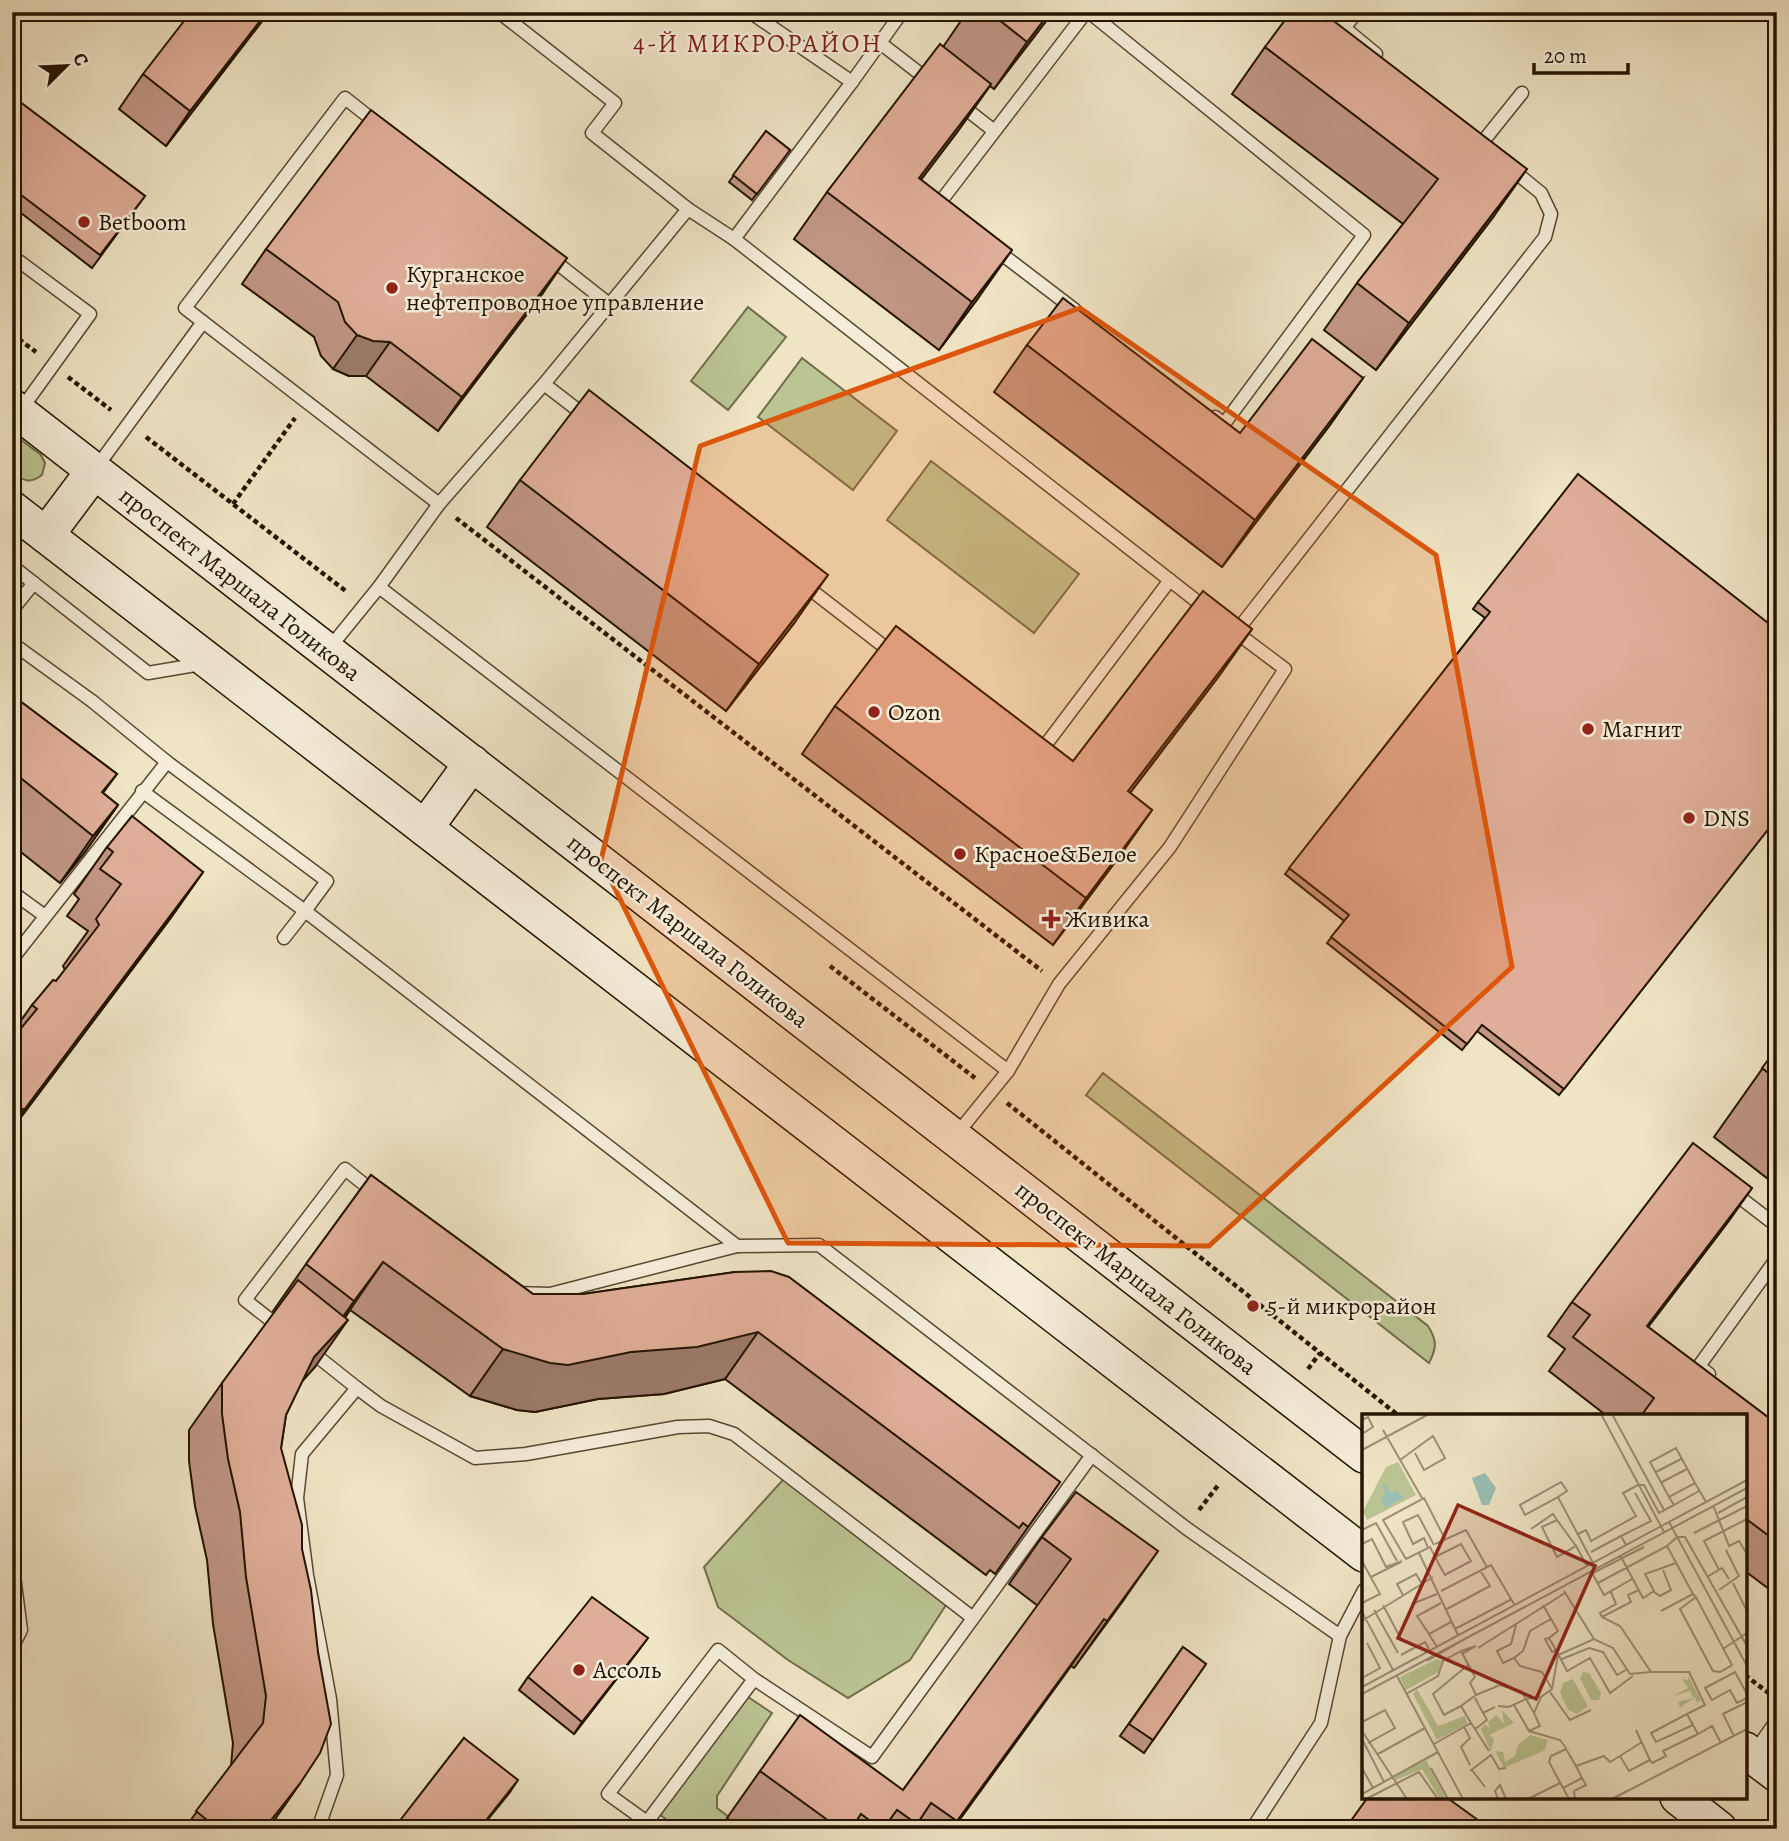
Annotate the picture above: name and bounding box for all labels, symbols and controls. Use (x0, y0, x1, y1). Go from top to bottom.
district label: 4-Й МИКРОРАЙОН (633, 26, 883, 61)
north arrow (32, 32, 102, 102)
scale bar (1534, 32, 1628, 76)
text: 20 m (1544, 42, 1587, 70)
text: С (66, 49, 95, 70)
place label: Betboom (98, 206, 187, 238)
marker: Betboom (76, 214, 92, 230)
place label: Курганское нефтепроводное управление (406, 258, 704, 318)
marker: Курганское нефтепроводное управление (384, 280, 400, 296)
street label: проспект Маршала Голикова (113, 480, 367, 688)
place label: Ozon (888, 696, 941, 728)
marker: Ozon (866, 704, 882, 720)
place label: Магнит (1602, 713, 1682, 745)
marker: Магнит (1580, 721, 1596, 737)
place label: DNS (1703, 802, 1750, 834)
marker: DNS (1681, 810, 1697, 826)
street label: проспект Маршала Голикова (561, 827, 815, 1035)
place label: Красное&Белое (974, 838, 1137, 870)
marker: Красное&Белое (952, 846, 968, 862)
place label: Живика (1065, 903, 1149, 935)
marker: Живика (1043, 911, 1059, 927)
street label: проспект Маршала Голикова (1009, 1174, 1263, 1382)
place label: 5-й микрорайон (1267, 1290, 1437, 1322)
marker: 5-й микрорайон (1245, 1298, 1261, 1314)
inset map (1362, 1414, 1747, 1799)
place label: Ассоль (592, 1654, 662, 1686)
marker: Ассоль (571, 1662, 587, 1678)

